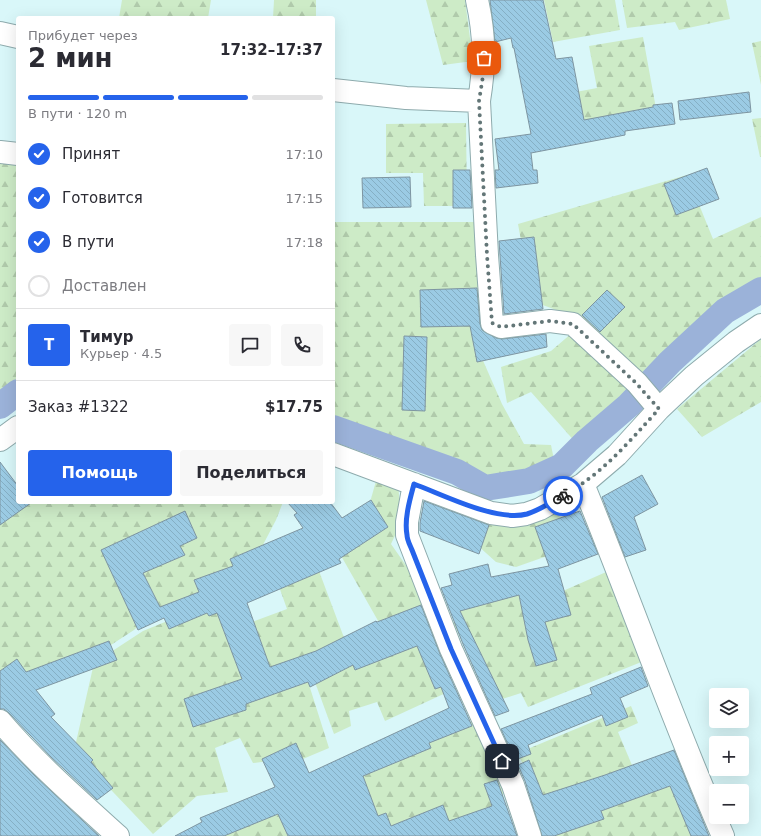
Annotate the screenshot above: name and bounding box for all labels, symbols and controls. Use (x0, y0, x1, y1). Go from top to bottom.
text: Прибудет через (28, 28, 138, 43)
text: 17:32–17:37 (220, 41, 323, 59)
pin (467, 41, 501, 75)
text: 2 мин (28, 43, 113, 73)
icon: bag (473, 47, 495, 69)
text: В пути · 120 m (28, 106, 127, 121)
icon: check (28, 143, 50, 165)
text: Принят (62, 145, 120, 163)
text: 17:10 (286, 147, 323, 162)
icon: check (28, 187, 50, 209)
text: Готовится (62, 189, 143, 207)
text: 17:15 (286, 191, 323, 206)
icon: check (28, 231, 50, 253)
text: В пути (62, 233, 114, 251)
text: 17:18 (286, 235, 323, 250)
text: Доставлен (62, 277, 147, 295)
button: chat (229, 324, 271, 366)
button: phone (281, 324, 323, 366)
text: Тимур (80, 328, 134, 346)
text: Т (44, 336, 54, 354)
text: Курьер · 4.5 (80, 346, 162, 361)
text: Заказ #1322 (28, 398, 129, 416)
text: $17.75 (265, 398, 323, 416)
button: Помощь (28, 450, 172, 496)
button: Поделиться (180, 450, 323, 496)
courier (543, 476, 583, 516)
icon: bike (552, 485, 574, 507)
map controls (709, 688, 749, 824)
button: layers (709, 688, 749, 728)
button: + (709, 736, 749, 776)
pin (485, 744, 519, 778)
icon: home (491, 750, 513, 772)
button: − (709, 784, 749, 824)

